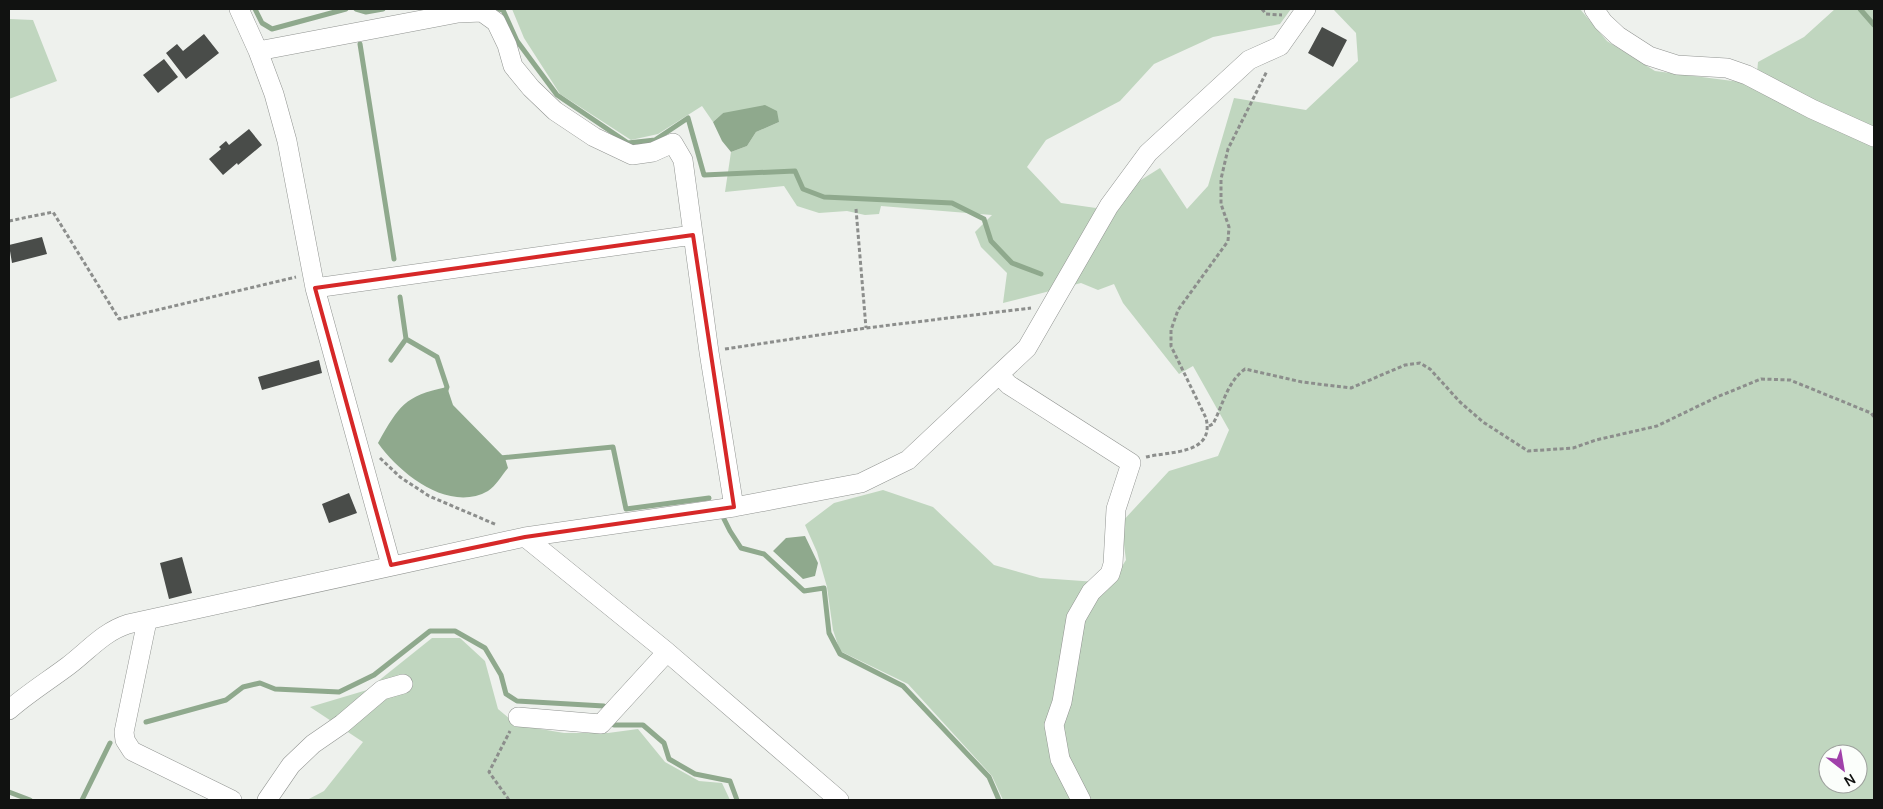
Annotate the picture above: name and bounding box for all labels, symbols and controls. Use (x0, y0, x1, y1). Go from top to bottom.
north arrow (1818, 744, 1868, 794)
text: N (1841, 770, 1859, 791)

